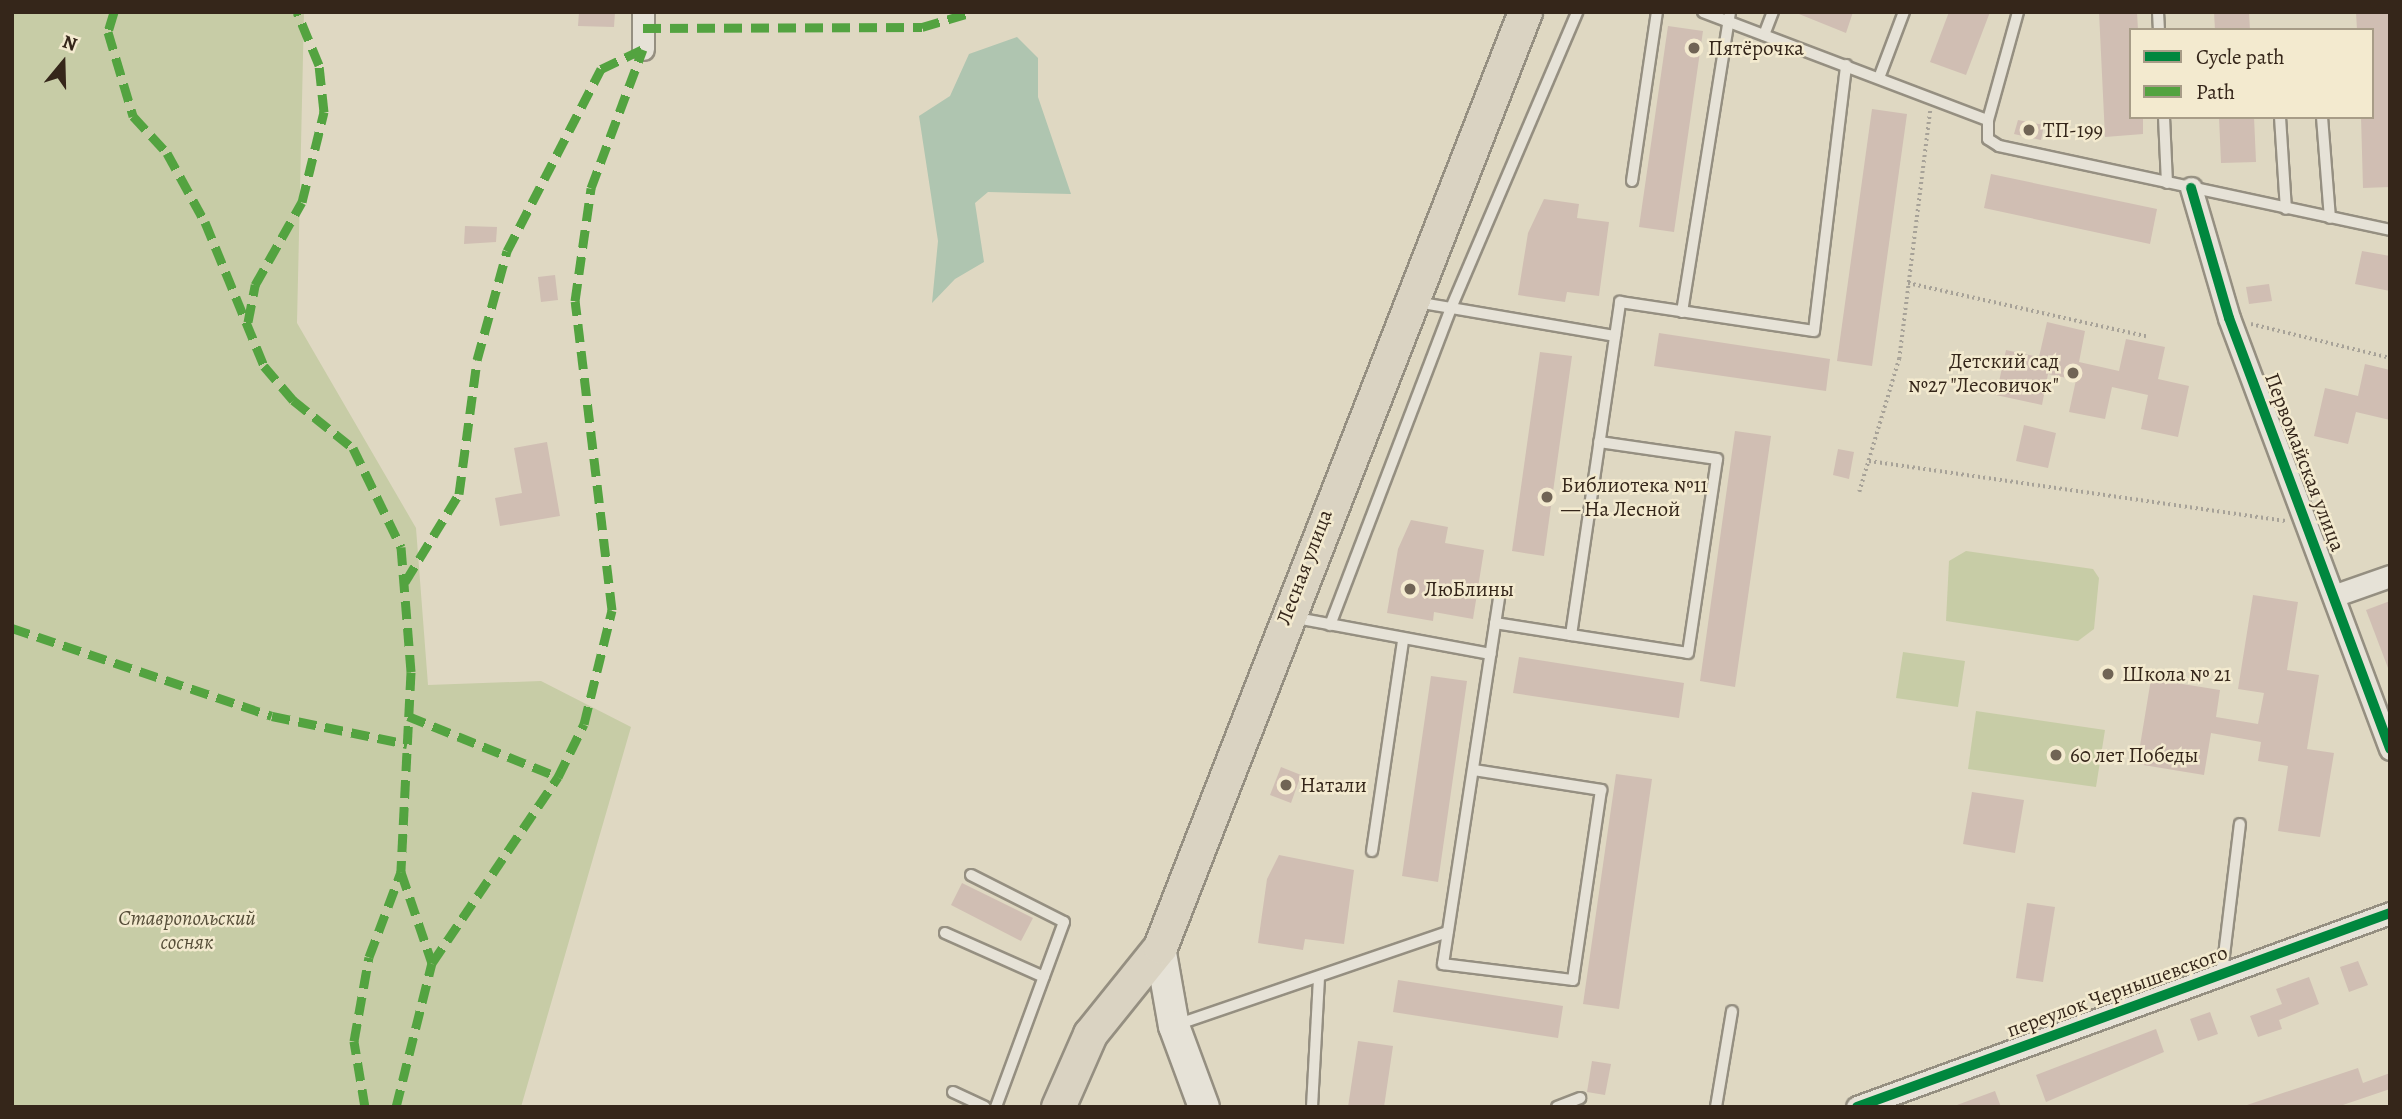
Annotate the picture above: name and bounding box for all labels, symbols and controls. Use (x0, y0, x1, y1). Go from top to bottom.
north arrow (28, 28, 98, 98)
legend (2129, 28, 2374, 119)
text: N (59, 29, 81, 58)
place label: Пятёрочка (1708, 35, 1804, 61)
marker: Пятёрочка (1686, 40, 1702, 56)
text: Cycle path (2196, 43, 2285, 71)
text: Path (2196, 78, 2235, 106)
place label: ТП-199 (2043, 117, 2103, 143)
marker: ТП-199 (2021, 122, 2037, 138)
place label: Детский сад №27 "Лесовичок" (1908, 348, 2059, 398)
marker: Детский сад №27 "Лесовичок" (2065, 365, 2081, 381)
street label: Первомайская улица (2259, 369, 2351, 555)
place label: Библиотека №11 — На Лесной (1561, 472, 1708, 522)
marker: Библиотека №11 — На Лесной (1539, 489, 1555, 505)
street label: Лесная улица (1270, 506, 1338, 628)
place label: ЛюБлины (1424, 576, 1514, 602)
marker: ЛюБлины (1402, 581, 1418, 597)
place label: Школа № 21 (2122, 661, 2231, 687)
marker: Школа № 21 (2100, 666, 2116, 682)
place label: 60 лет Победы (2070, 742, 2199, 768)
marker: 60 лет Победы (2048, 747, 2064, 763)
place label: Натали (1300, 772, 1367, 798)
marker: Натали (1278, 777, 1294, 793)
park label: Ставропольский сосняк (118, 905, 256, 955)
street label: переулок Чернышевского (2003, 939, 2231, 1043)

